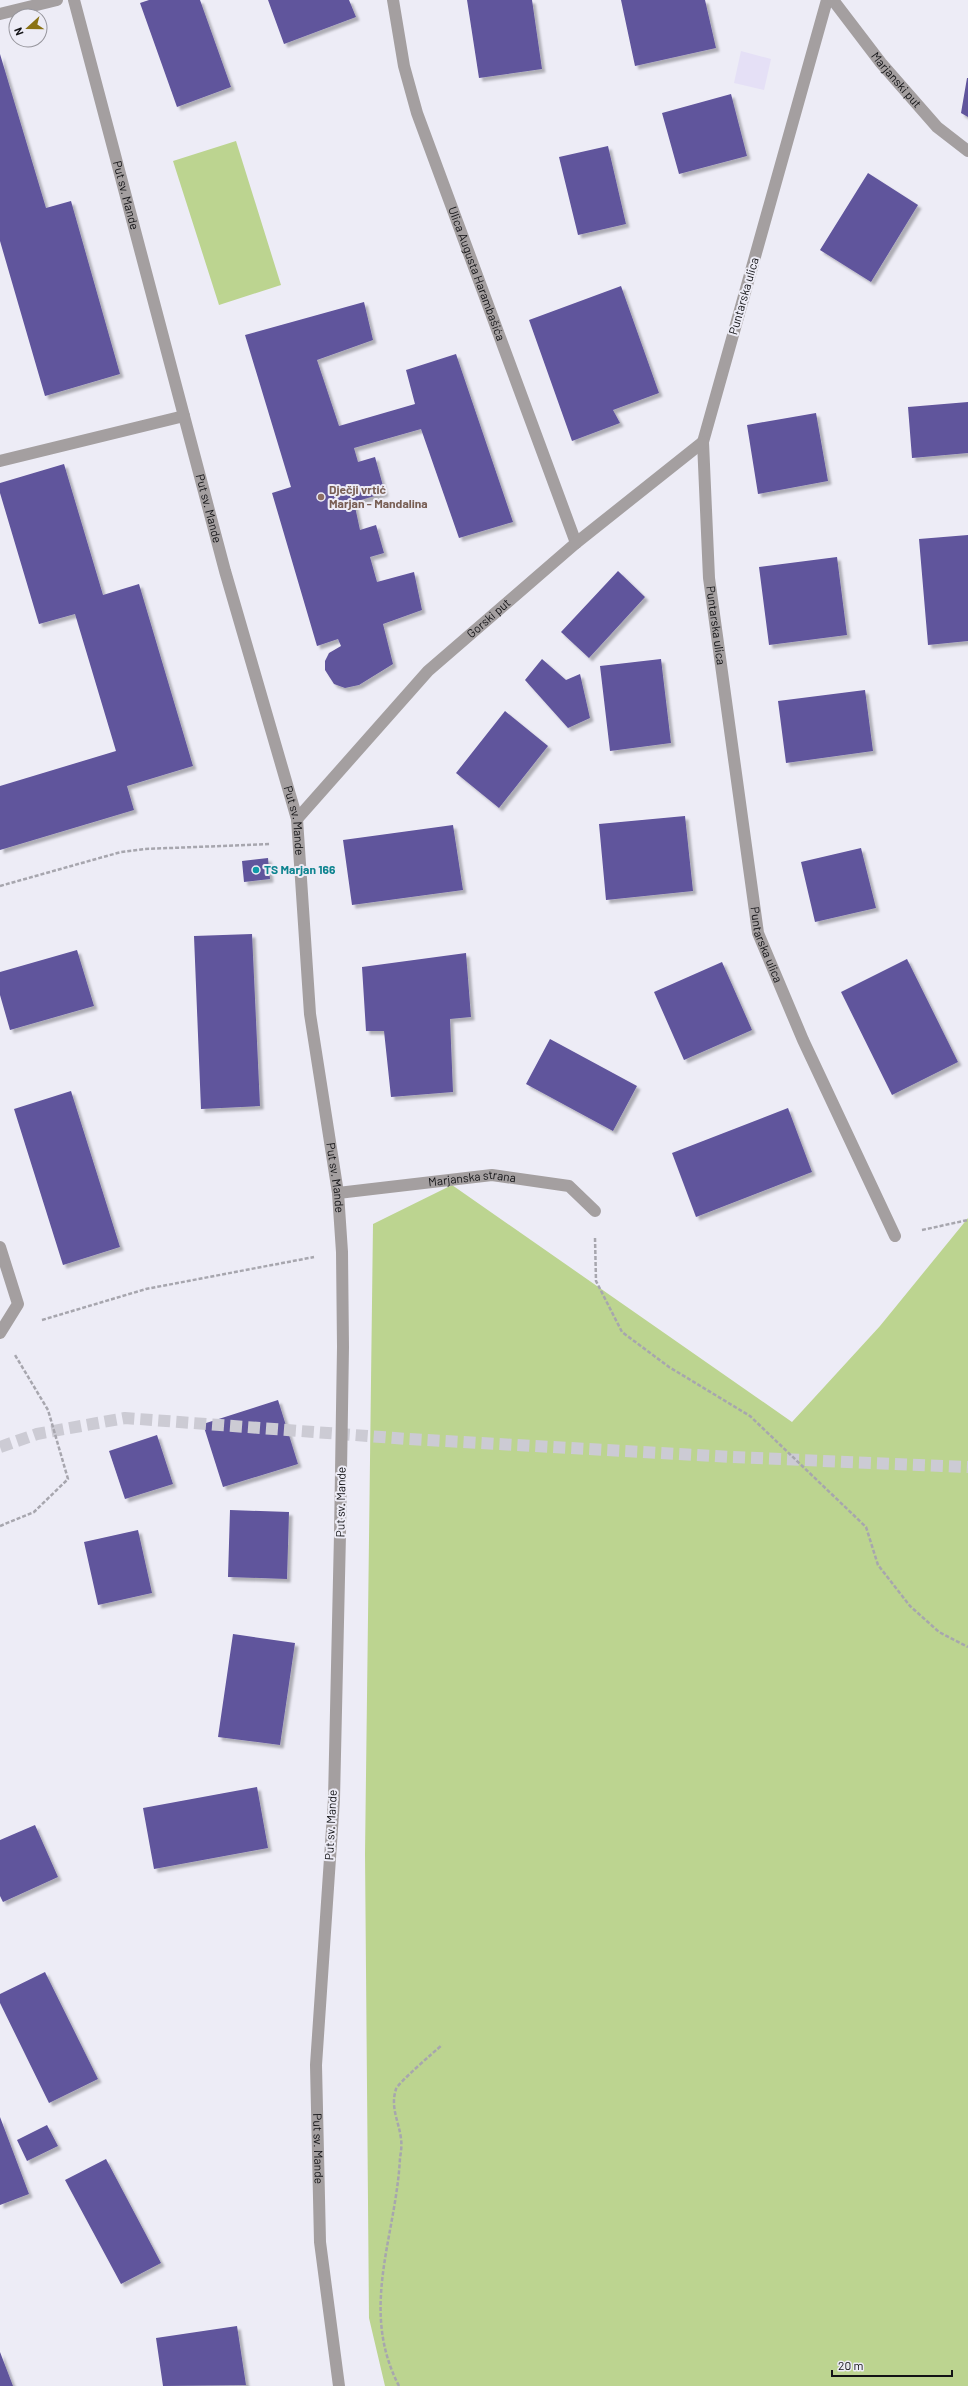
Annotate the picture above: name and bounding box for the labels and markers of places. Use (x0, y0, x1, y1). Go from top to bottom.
place label: Dječji vrtić Marjan - Mandalina (329, 482, 428, 510)
marker: Dječji vrtić Marjan - Mandalina (316, 492, 326, 502)
place label: TS Marjan 166 (264, 862, 336, 876)
marker: TS Marjan 166 (251, 865, 261, 875)

